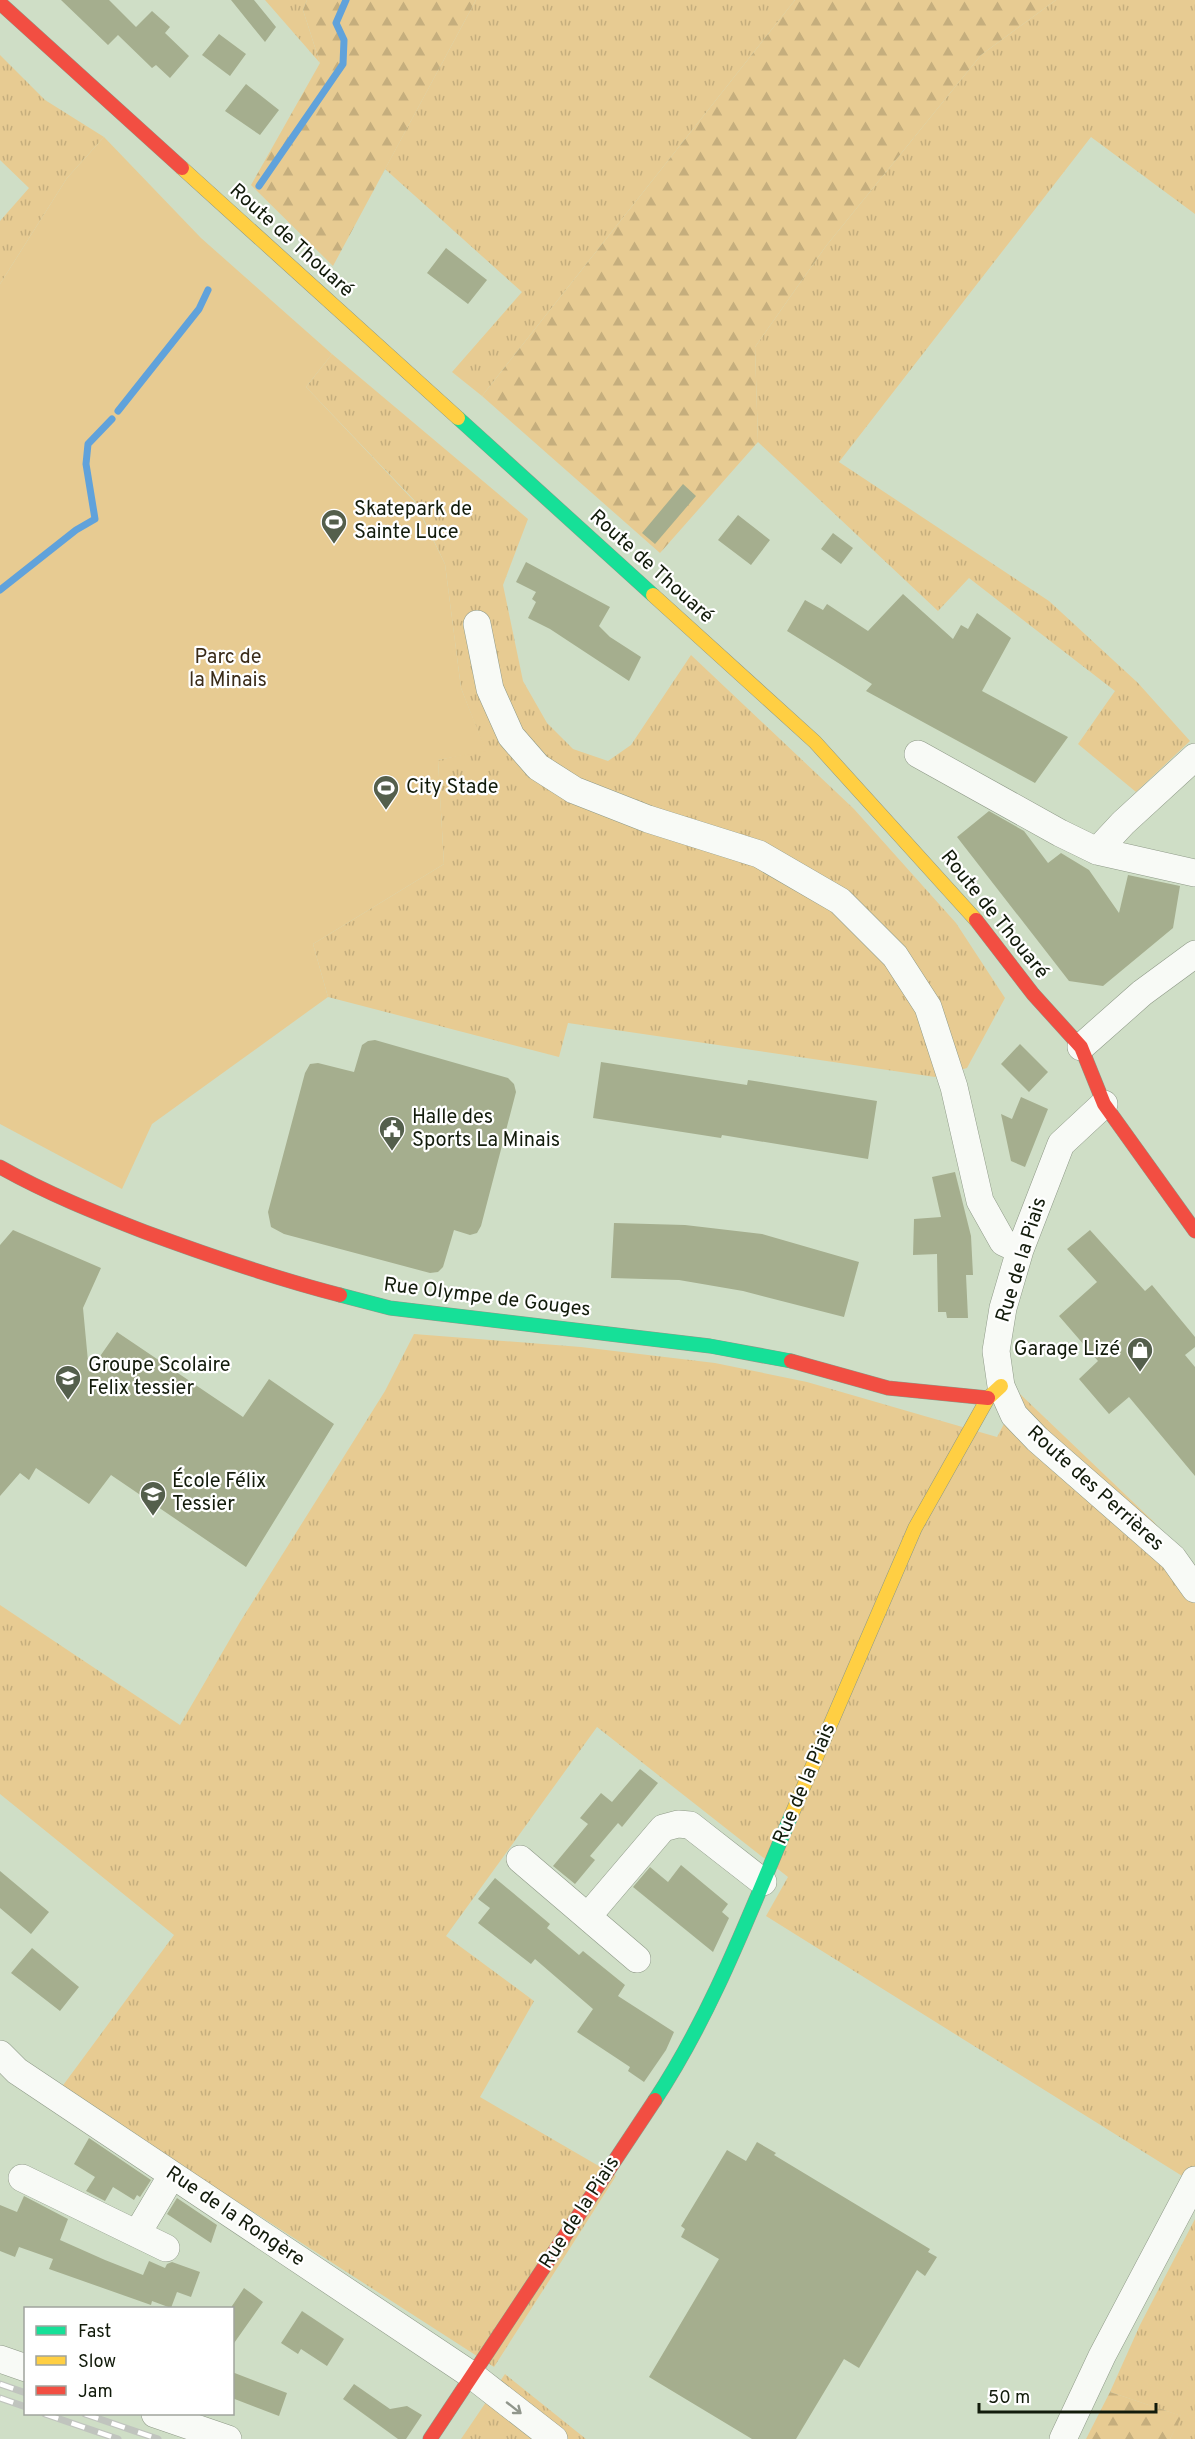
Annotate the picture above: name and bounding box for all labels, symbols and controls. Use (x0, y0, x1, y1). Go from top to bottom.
street label: Route de Thouaré (223, 178, 359, 304)
place label: Skatepark de Sainte Luce (354, 497, 472, 546)
street label: Route de Thouaré (583, 504, 719, 630)
sports icon: Skatepark de Sainte Luce (319, 507, 349, 545)
park label: Parc de la Minais (189, 645, 267, 694)
sports icon: City Stade (371, 773, 401, 811)
place label: City Stade (406, 775, 498, 801)
street label: Route de Thouaré (934, 845, 1054, 985)
place label: Halle des Sports La Minais (412, 1105, 560, 1154)
public building icon: Halle des Sports La Minais (377, 1114, 407, 1152)
street label: Rue de la Piais (991, 1194, 1053, 1326)
street label: Rue Olympe de Gouges (382, 1272, 592, 1324)
shop icon: Garage Lizé (1125, 1335, 1155, 1373)
place label: Garage Lizé (1014, 1337, 1120, 1363)
place label: Groupe Scolaire Felix tessier (88, 1353, 231, 1402)
school or university icon: Groupe Scolaire Felix tessier (53, 1363, 83, 1401)
street label: Route des Perrières (1021, 1420, 1169, 1558)
place label: École Félix Tessier (172, 1467, 266, 1518)
school or university icon: École Félix Tessier (138, 1479, 168, 1517)
street label: Rue de la Piais (768, 1719, 842, 1849)
street label: Rue de la Piais (534, 2152, 626, 2274)
street label: Rue de la Rongère (160, 2161, 310, 2273)
legend (24, 2307, 234, 2415)
text: Fast (78, 2321, 111, 2344)
text: Slow (78, 2351, 116, 2374)
scale bar (979, 2376, 1156, 2414)
text: Jam (78, 2381, 113, 2404)
text: 50 m (988, 2387, 1030, 2410)
one-way arrow (505, 2401, 521, 2414)

